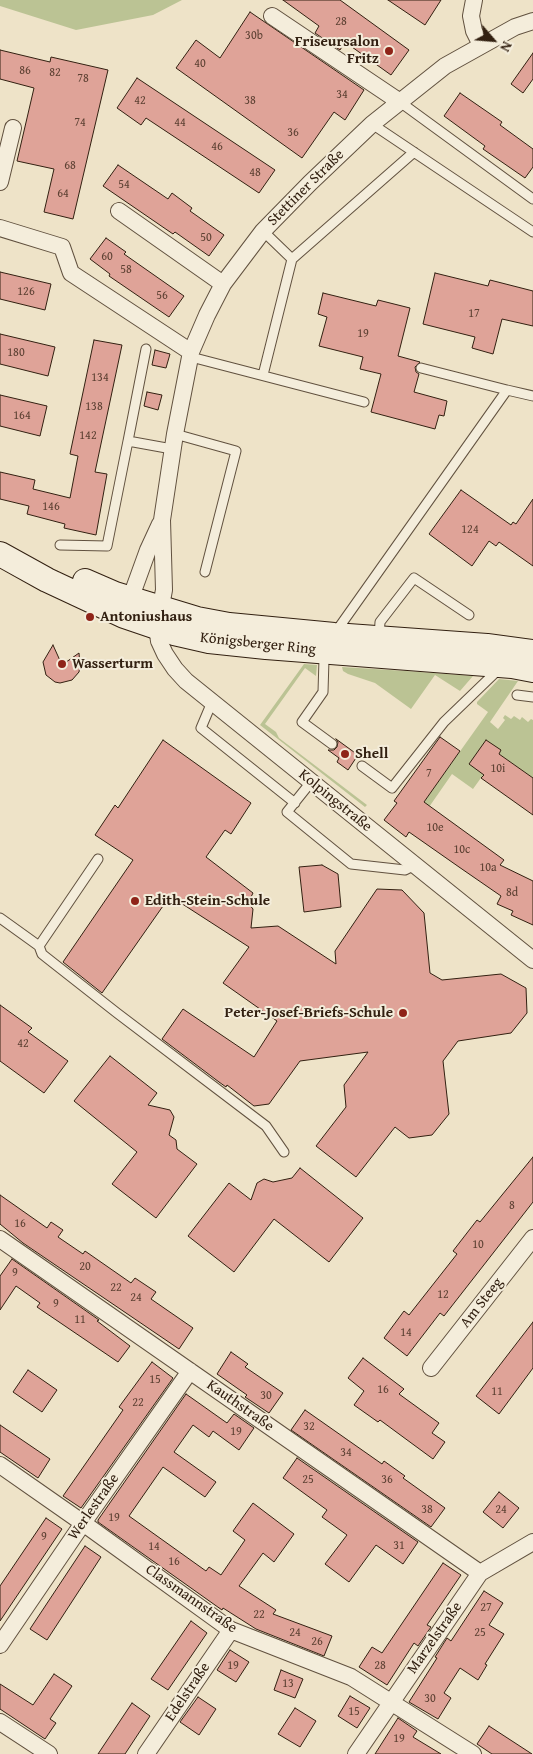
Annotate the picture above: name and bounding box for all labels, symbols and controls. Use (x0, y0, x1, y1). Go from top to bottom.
house number: 28 (335, 15, 347, 29)
north arrow (468, 15, 518, 65)
house number: 30b (245, 29, 263, 43)
place label: Friseursalon Fritz (295, 33, 379, 68)
text: N (495, 38, 517, 56)
marker: Friseursalon Fritz (383, 45, 395, 57)
house number: 40 (194, 57, 206, 71)
house number: 86 (19, 64, 31, 78)
house number: 82 (49, 66, 61, 80)
house number: 78 (77, 72, 89, 86)
house number: 34 (336, 88, 348, 102)
house number: 42 (134, 94, 146, 108)
house number: 38 (244, 94, 256, 108)
house number: 74 (74, 116, 86, 130)
house number: 44 (174, 116, 186, 130)
house number: 36 (287, 126, 299, 140)
house number: 46 (211, 140, 223, 154)
street label: Stettiner Straße (264, 146, 348, 230)
house number: 68 (64, 159, 76, 173)
house number: 48 (249, 166, 261, 180)
house number: 54 (118, 178, 130, 192)
house number: 64 (57, 187, 69, 201)
house number: 50 (200, 231, 212, 245)
house number: 60 (101, 250, 113, 264)
house number: 58 (120, 263, 132, 277)
house number: 126 (17, 285, 35, 299)
house number: 56 (156, 289, 168, 303)
house number: 17 (468, 307, 480, 321)
house number: 19 (357, 327, 369, 341)
house number: 180 (7, 346, 25, 360)
house number: 134 (91, 371, 109, 385)
house number: 138 (85, 400, 103, 414)
house number: 164 (13, 409, 31, 423)
house number: 142 (79, 429, 97, 443)
house number: 146 (42, 500, 60, 514)
house number: 124 (461, 523, 479, 537)
place label: Antoniushaus (100, 608, 192, 626)
marker: Antoniushaus (84, 611, 96, 623)
street label: Königsberger Ring (199, 629, 317, 659)
place label: Wasserturm (72, 655, 153, 673)
marker: Wasserturm (56, 658, 68, 670)
place label: Shell (355, 745, 388, 763)
marker: Shell (339, 748, 351, 760)
house number: 10i (491, 762, 505, 776)
street label: Kolpingstraße (295, 766, 375, 836)
house number: 7 (426, 767, 432, 781)
house number: 10e (426, 821, 444, 835)
house number: 10c (454, 843, 470, 857)
house number: 10a (479, 861, 497, 875)
house number: 8d (506, 886, 518, 900)
place label: Edith-Stein-Schule (145, 892, 270, 910)
marker: Edith-Stein-Schule (129, 895, 141, 907)
place label: Peter-Josef-Briefs-Schule (225, 1004, 393, 1022)
marker: Peter-Josef-Briefs-Schule (397, 1007, 409, 1019)
house number: 42 (17, 1037, 29, 1051)
house number: 8 (509, 1199, 515, 1213)
house number: 16 (14, 1217, 26, 1231)
house number: 10 (472, 1238, 484, 1252)
house number: 20 (79, 1260, 91, 1274)
house number: 9 (12, 1266, 18, 1280)
street label: Am Steeg (457, 1274, 507, 1332)
house number: 22 (110, 1281, 122, 1295)
house number: 12 (437, 1288, 449, 1302)
house number: 24 (130, 1291, 142, 1305)
house number: 9 (53, 1297, 59, 1311)
house number: 11 (74, 1313, 86, 1327)
house number: 14 (400, 1326, 412, 1340)
house number: 15 (149, 1373, 161, 1387)
street label: Kauthstraße (203, 1376, 277, 1436)
house number: 16 (377, 1383, 389, 1397)
house number: 11 (491, 1385, 503, 1399)
house number: 30 (260, 1389, 272, 1403)
house number: 22 (132, 1396, 144, 1410)
house number: 32 (303, 1420, 315, 1434)
house number: 19 (230, 1425, 242, 1439)
house number: 34 (340, 1446, 352, 1460)
street label: Werlestraße (65, 1470, 123, 1544)
house number: 25 (302, 1473, 314, 1487)
house number: 36 (381, 1473, 393, 1487)
house number: 38 (421, 1503, 433, 1517)
house number: 24 (495, 1503, 507, 1517)
house number: 19 (108, 1511, 120, 1525)
house number: 9 (41, 1530, 47, 1544)
house number: 31 (393, 1539, 405, 1553)
house number: 14 (148, 1540, 160, 1554)
house number: 16 (168, 1555, 180, 1569)
street label: Classmannstraße (142, 1561, 240, 1637)
street label: Marzelstraße (404, 1599, 466, 1677)
house number: 27 (480, 1601, 492, 1615)
house number: 22 (253, 1608, 265, 1622)
house number: 24 (289, 1626, 301, 1640)
house number: 25 (474, 1626, 486, 1640)
house number: 26 (311, 1635, 323, 1649)
street label: Edelstraße (162, 1659, 214, 1725)
house number: 19 (227, 1659, 239, 1673)
house number: 28 (374, 1659, 386, 1673)
house number: 13 (282, 1677, 294, 1691)
house number: 30 (424, 1692, 436, 1706)
house number: 15 (348, 1705, 360, 1719)
house number: 19 (393, 1732, 405, 1746)

